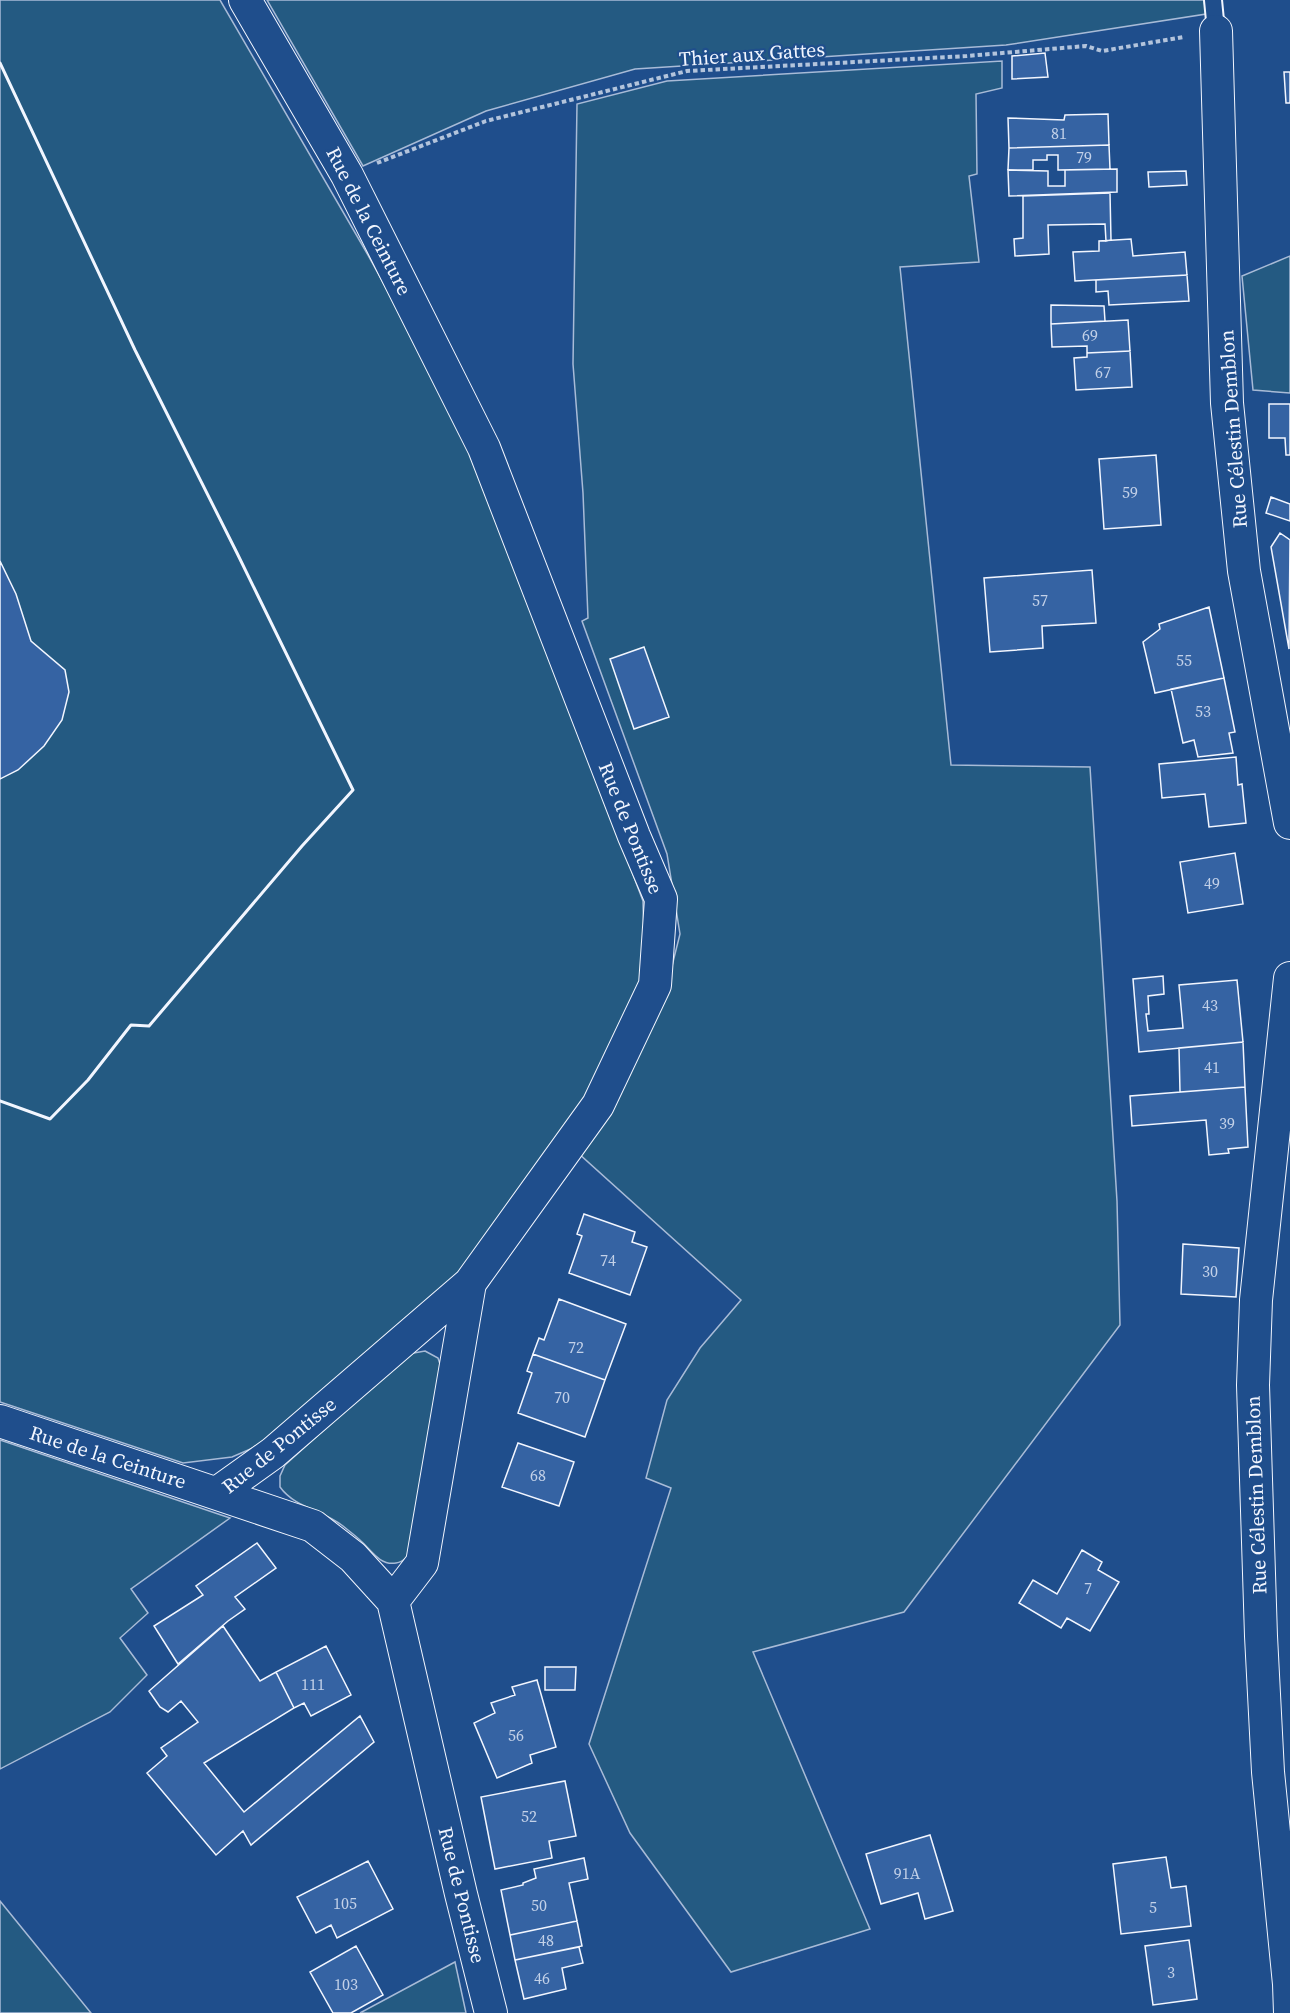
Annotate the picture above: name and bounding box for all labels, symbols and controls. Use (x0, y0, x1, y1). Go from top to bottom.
street label: Thier aux Gattes (678, 35, 826, 73)
house number: 81 (1051, 122, 1067, 144)
street label: Rue de la Ceinture (319, 142, 419, 300)
house number: 79 (1076, 146, 1092, 168)
house number: 69 (1082, 324, 1098, 346)
street label: Rue Célestin Demblon (1212, 329, 1254, 529)
house number: 67 (1095, 361, 1111, 383)
house number: 59 (1122, 481, 1138, 503)
house number: 57 (1032, 589, 1048, 611)
house number: 55 (1176, 649, 1192, 671)
house number: 53 (1195, 700, 1211, 722)
street label: Rue de Pontisse (592, 758, 670, 898)
house number: 49 (1204, 872, 1220, 894)
house number: 43 (1202, 994, 1218, 1016)
house number: 41 (1204, 1056, 1220, 1078)
house number: 39 (1219, 1112, 1235, 1134)
house number: 74 (600, 1249, 616, 1271)
house number: 30 (1202, 1260, 1218, 1282)
house number: 72 (568, 1336, 584, 1358)
house number: 70 (554, 1386, 570, 1408)
street label: Rue de Pontisse (216, 1390, 342, 1500)
street label: Rue Célestin Demblon (1239, 1395, 1273, 1595)
street label: Rue de la Ceinture (26, 1418, 190, 1496)
house number: 68 (530, 1464, 546, 1486)
house number: 7 (1084, 1577, 1092, 1599)
house number: 111 (301, 1673, 325, 1695)
house number: 56 (508, 1724, 524, 1746)
house number: 52 (521, 1805, 537, 1827)
street label: Rue de Pontisse (432, 1824, 492, 1966)
house number: 91A (894, 1862, 921, 1884)
house number: 105 (333, 1892, 357, 1914)
house number: 50 (531, 1894, 547, 1916)
house number: 5 (1149, 1896, 1157, 1918)
house number: 48 (538, 1929, 554, 1951)
house number: 3 (1167, 1961, 1175, 1983)
house number: 46 (534, 1967, 550, 1989)
house number: 103 (334, 1973, 358, 1995)

